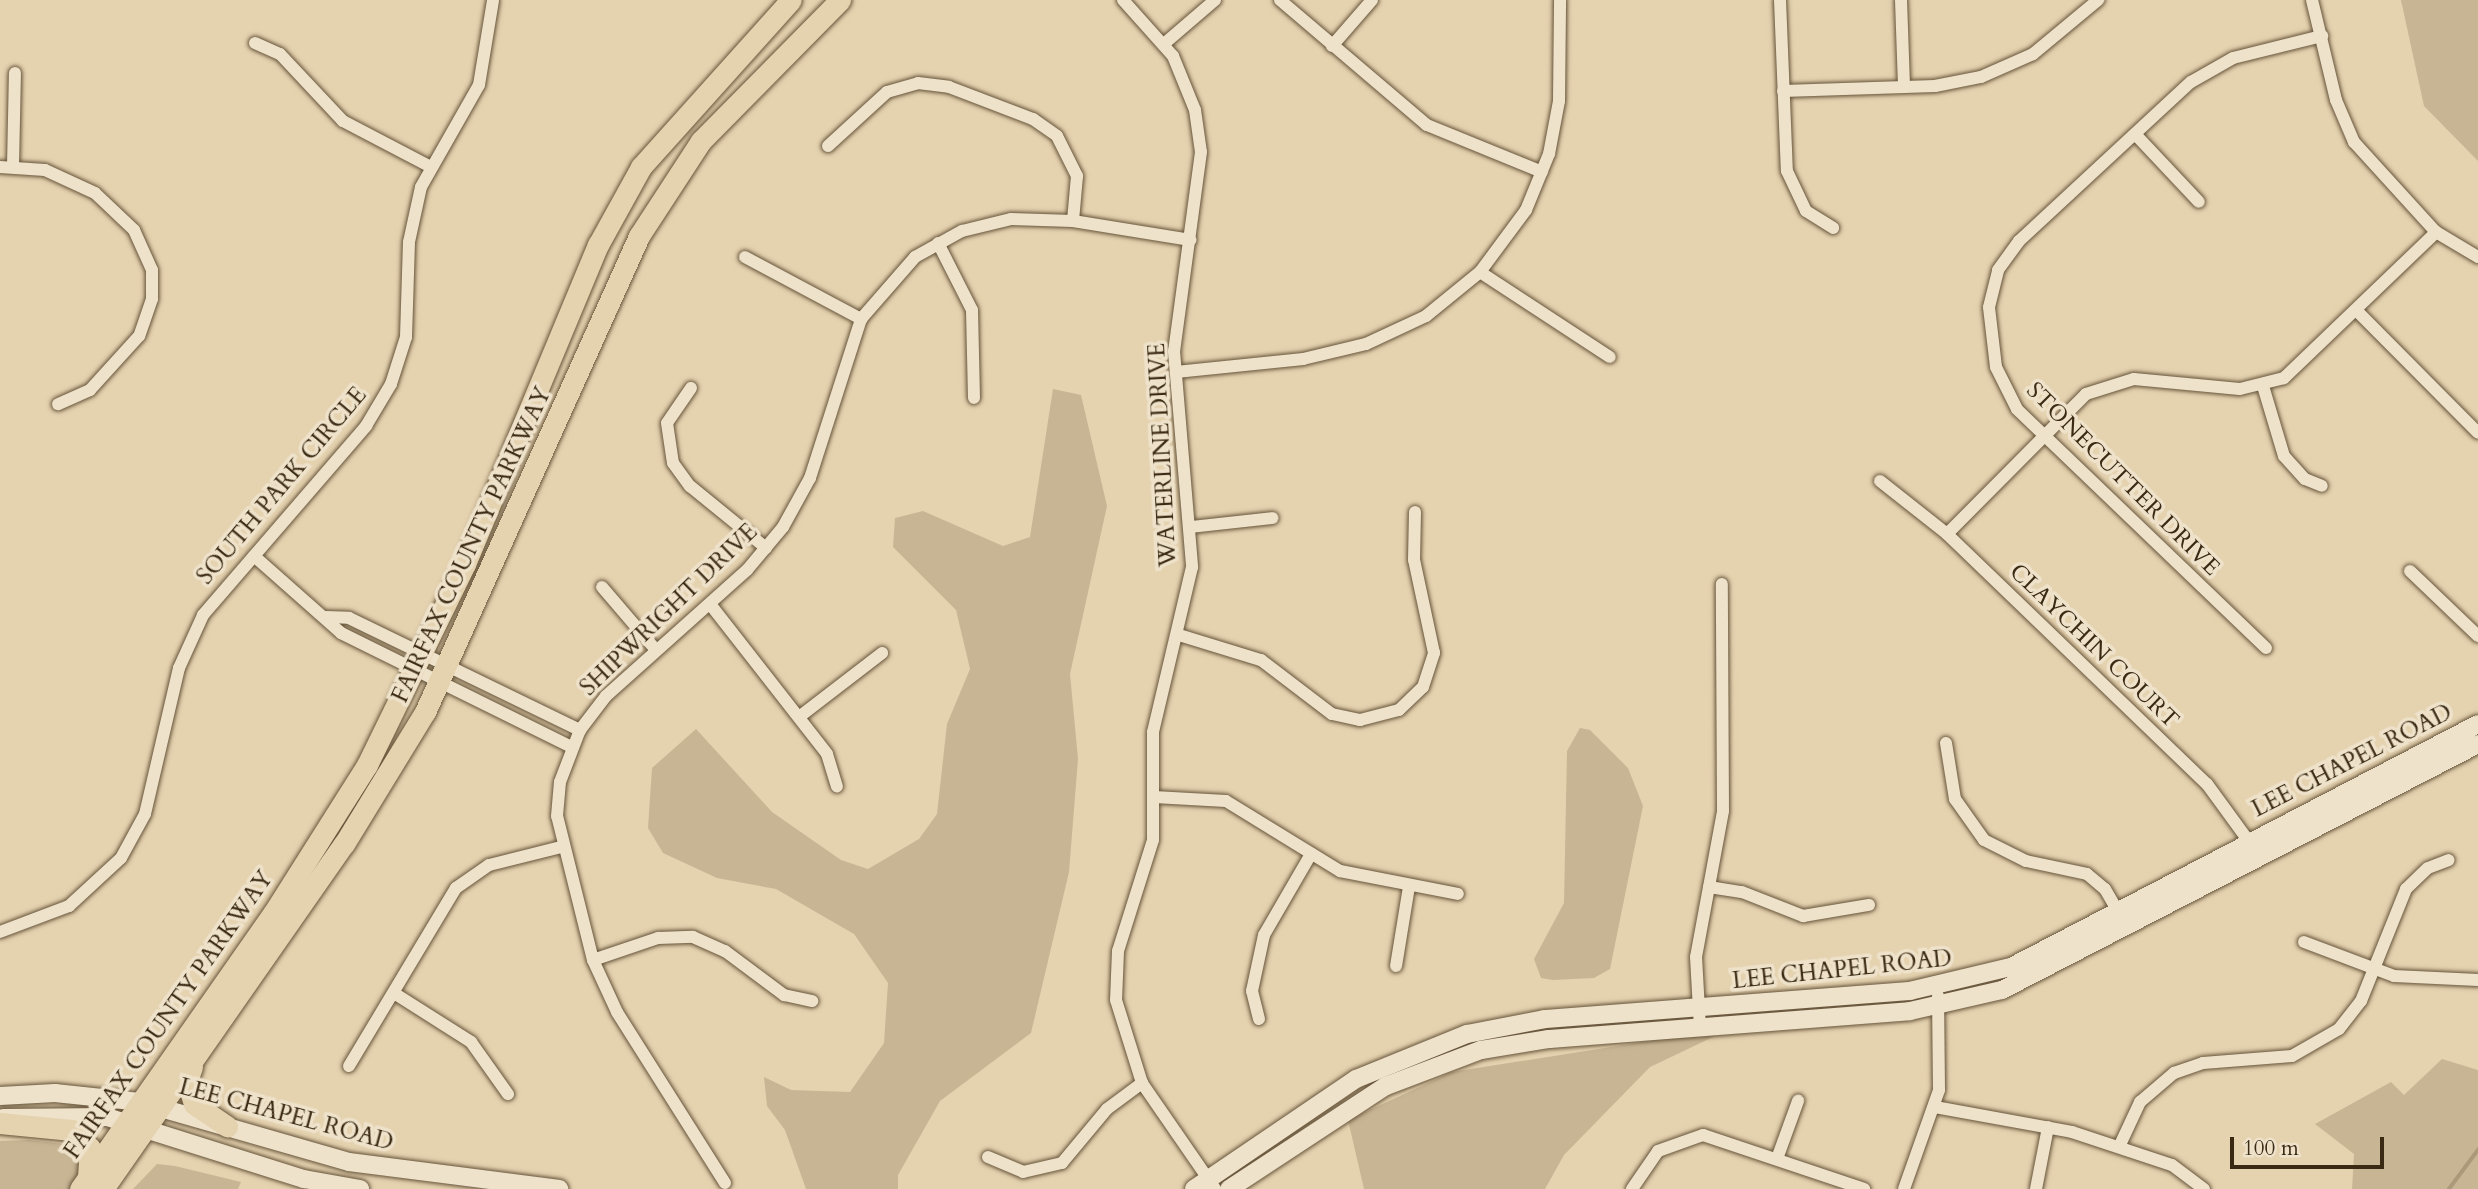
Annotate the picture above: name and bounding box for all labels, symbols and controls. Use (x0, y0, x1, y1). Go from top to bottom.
street label: WATERLINE DRIVE (1143, 342, 1183, 568)
street label: STONECUTTER DRIVE (2021, 377, 2225, 581)
street label: SOUTH PARK CIRCLE (191, 382, 373, 590)
street label: FAIRFAX COUNTY PARKWAY (387, 383, 557, 707)
street label: SHIPWRIGHT DRIVE (575, 518, 763, 702)
street label: CLAYCHIN COURT (2004, 558, 2184, 734)
street label: LEE CHAPEL ROAD (2248, 699, 2456, 823)
street label: FAIRFAX COUNTY PARKWAY (59, 866, 279, 1164)
street label: LEE CHAPEL ROAD (1731, 945, 1953, 995)
street label: LEE CHAPEL ROAD (176, 1073, 396, 1157)
scale bar (2233, 1122, 2387, 1166)
text: 100 m (2243, 1134, 2299, 1163)

